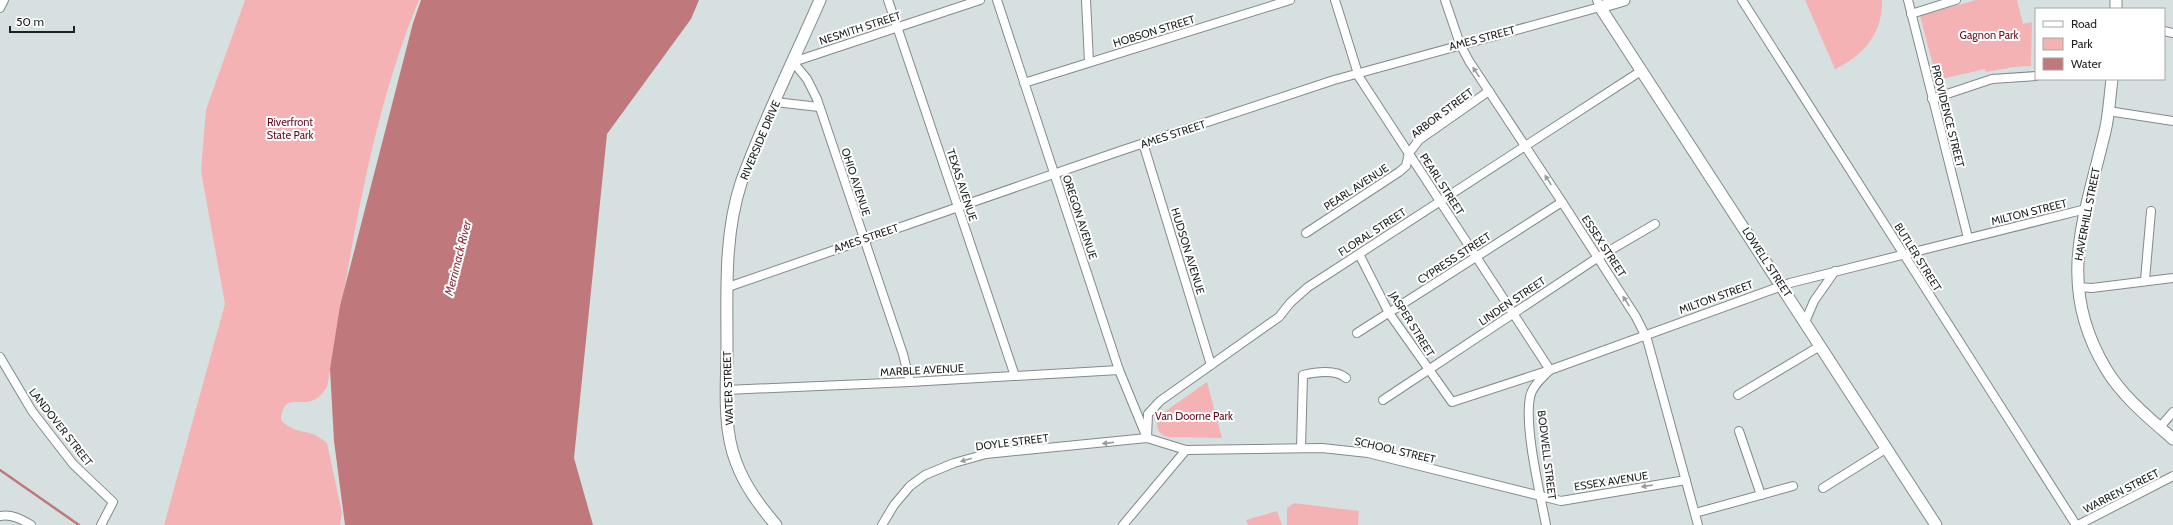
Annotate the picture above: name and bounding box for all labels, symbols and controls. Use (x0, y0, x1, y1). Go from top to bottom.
scale bar (10, 8, 74, 34)
street label: NESMITH STREET (817, 8, 903, 48)
legend (2035, 8, 2165, 80)
street label: HOBSON STREET (1111, 12, 1197, 50)
text: 50 m (16, 14, 44, 29)
text: Road (2071, 16, 2097, 31)
street label: AMES STREET (1448, 22, 1517, 54)
park label: Gagnon Park (1960, 28, 2018, 42)
text: Park (2071, 36, 2093, 51)
text: Water (2071, 56, 2102, 71)
street label: PROVIDENCE STREET (1929, 63, 1968, 169)
one-way arrow (1472, 66, 1480, 77)
street label: ARBOR STREET (1408, 85, 1476, 141)
street label: RIVERSIDE DRIVE (737, 98, 783, 182)
park label: Riverfront State Park (267, 115, 313, 142)
street label: AMES STREET (1139, 117, 1207, 151)
street label: OHIO AVENUE (838, 146, 874, 218)
street label: TEXAS AVENUE (944, 147, 980, 223)
street label: PEARL STREET (1417, 151, 1467, 218)
street label: PEARL AVENUE (1321, 161, 1391, 213)
street label: HAVERHILL STREET (2071, 166, 2103, 262)
street label: OREGON AVENUE (1060, 173, 1100, 261)
one-way arrow (1544, 175, 1552, 185)
street label: MILTON STREET (1990, 196, 2069, 228)
street label: FLORAL STREET (1336, 205, 1409, 259)
street label: HUDSON AVENUE (1168, 206, 1208, 296)
street label: ESSEX STREET (1579, 212, 1629, 280)
water label: Merrimack River (441, 218, 474, 298)
street label: AMES STREET (832, 220, 900, 256)
street label: BUTLER STREET (1891, 220, 1945, 294)
street label: LOWELL STREET (1739, 224, 1795, 300)
street label: CYPRESS STREET (1415, 229, 1493, 287)
street label: LINDEN STREET (1476, 273, 1548, 328)
street label: MILTON STREET (1677, 277, 1755, 317)
street label: JASPER STREET (1386, 288, 1438, 359)
one-way arrow (1622, 295, 1629, 307)
street label: WATER STREET (720, 351, 736, 425)
street label: MARBLE AVENUE (880, 361, 964, 379)
street label: LANDOVER STREET (26, 385, 96, 469)
park label: Van Doorne Park (1155, 409, 1233, 423)
street label: BODWELL STREET (1535, 410, 1559, 501)
street label: DOYLE STREET (975, 431, 1049, 453)
street label: SCHOOL STREET (1353, 434, 1437, 466)
one-way arrow (1102, 439, 1114, 446)
one-way arrow (959, 457, 971, 463)
street label: WARREN STREET (2081, 466, 2161, 516)
street label: ESSEX AVENUE (1573, 468, 1649, 494)
one-way arrow (1641, 484, 1653, 490)

